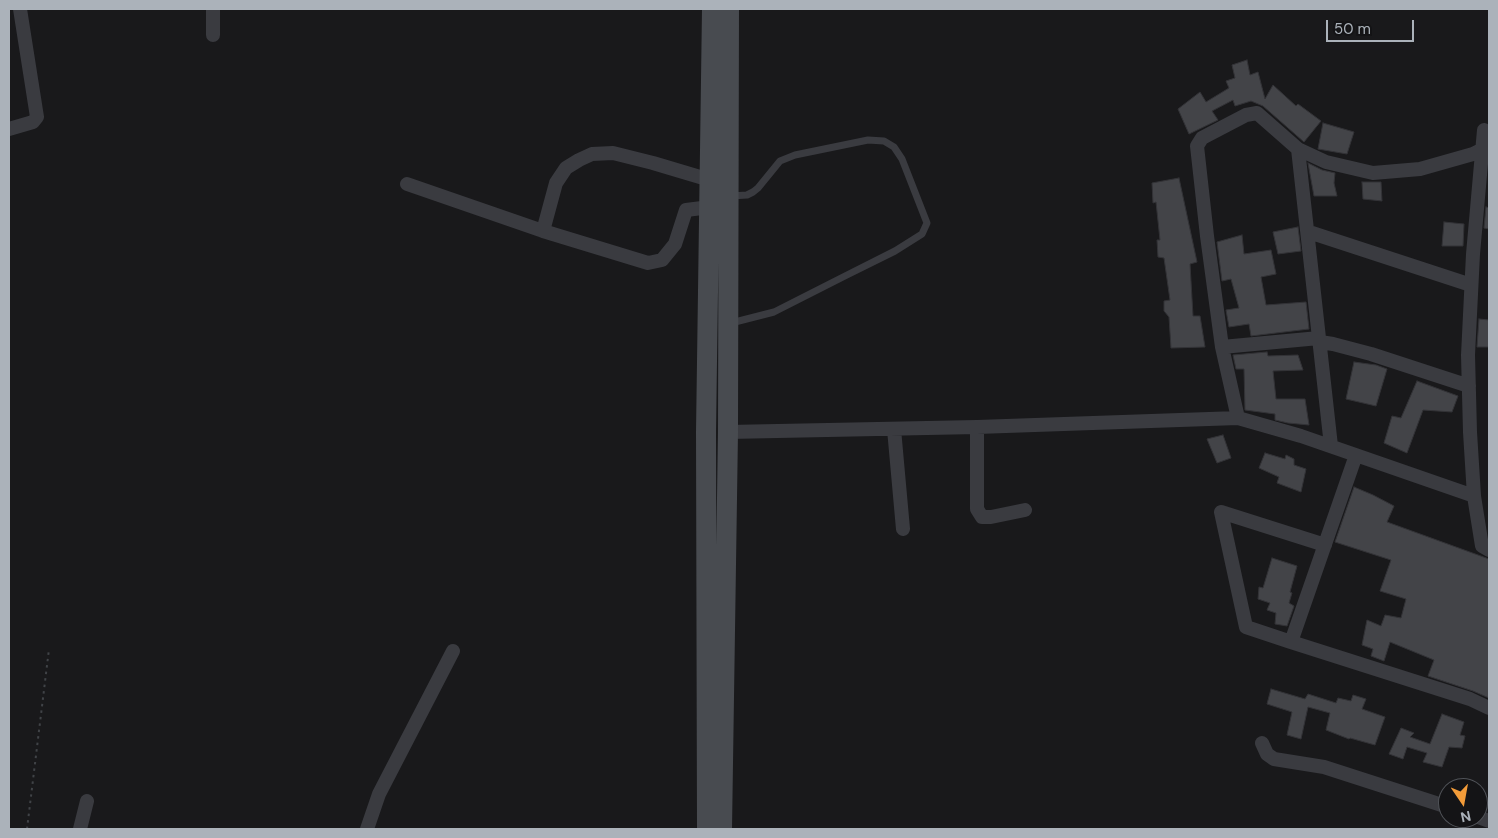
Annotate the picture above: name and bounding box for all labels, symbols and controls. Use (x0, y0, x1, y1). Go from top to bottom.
scale bar (1328, 10, 1416, 42)
text: 50 m (1334, 19, 1371, 39)
north arrow (1438, 778, 1488, 828)
text: N (1459, 807, 1473, 827)

